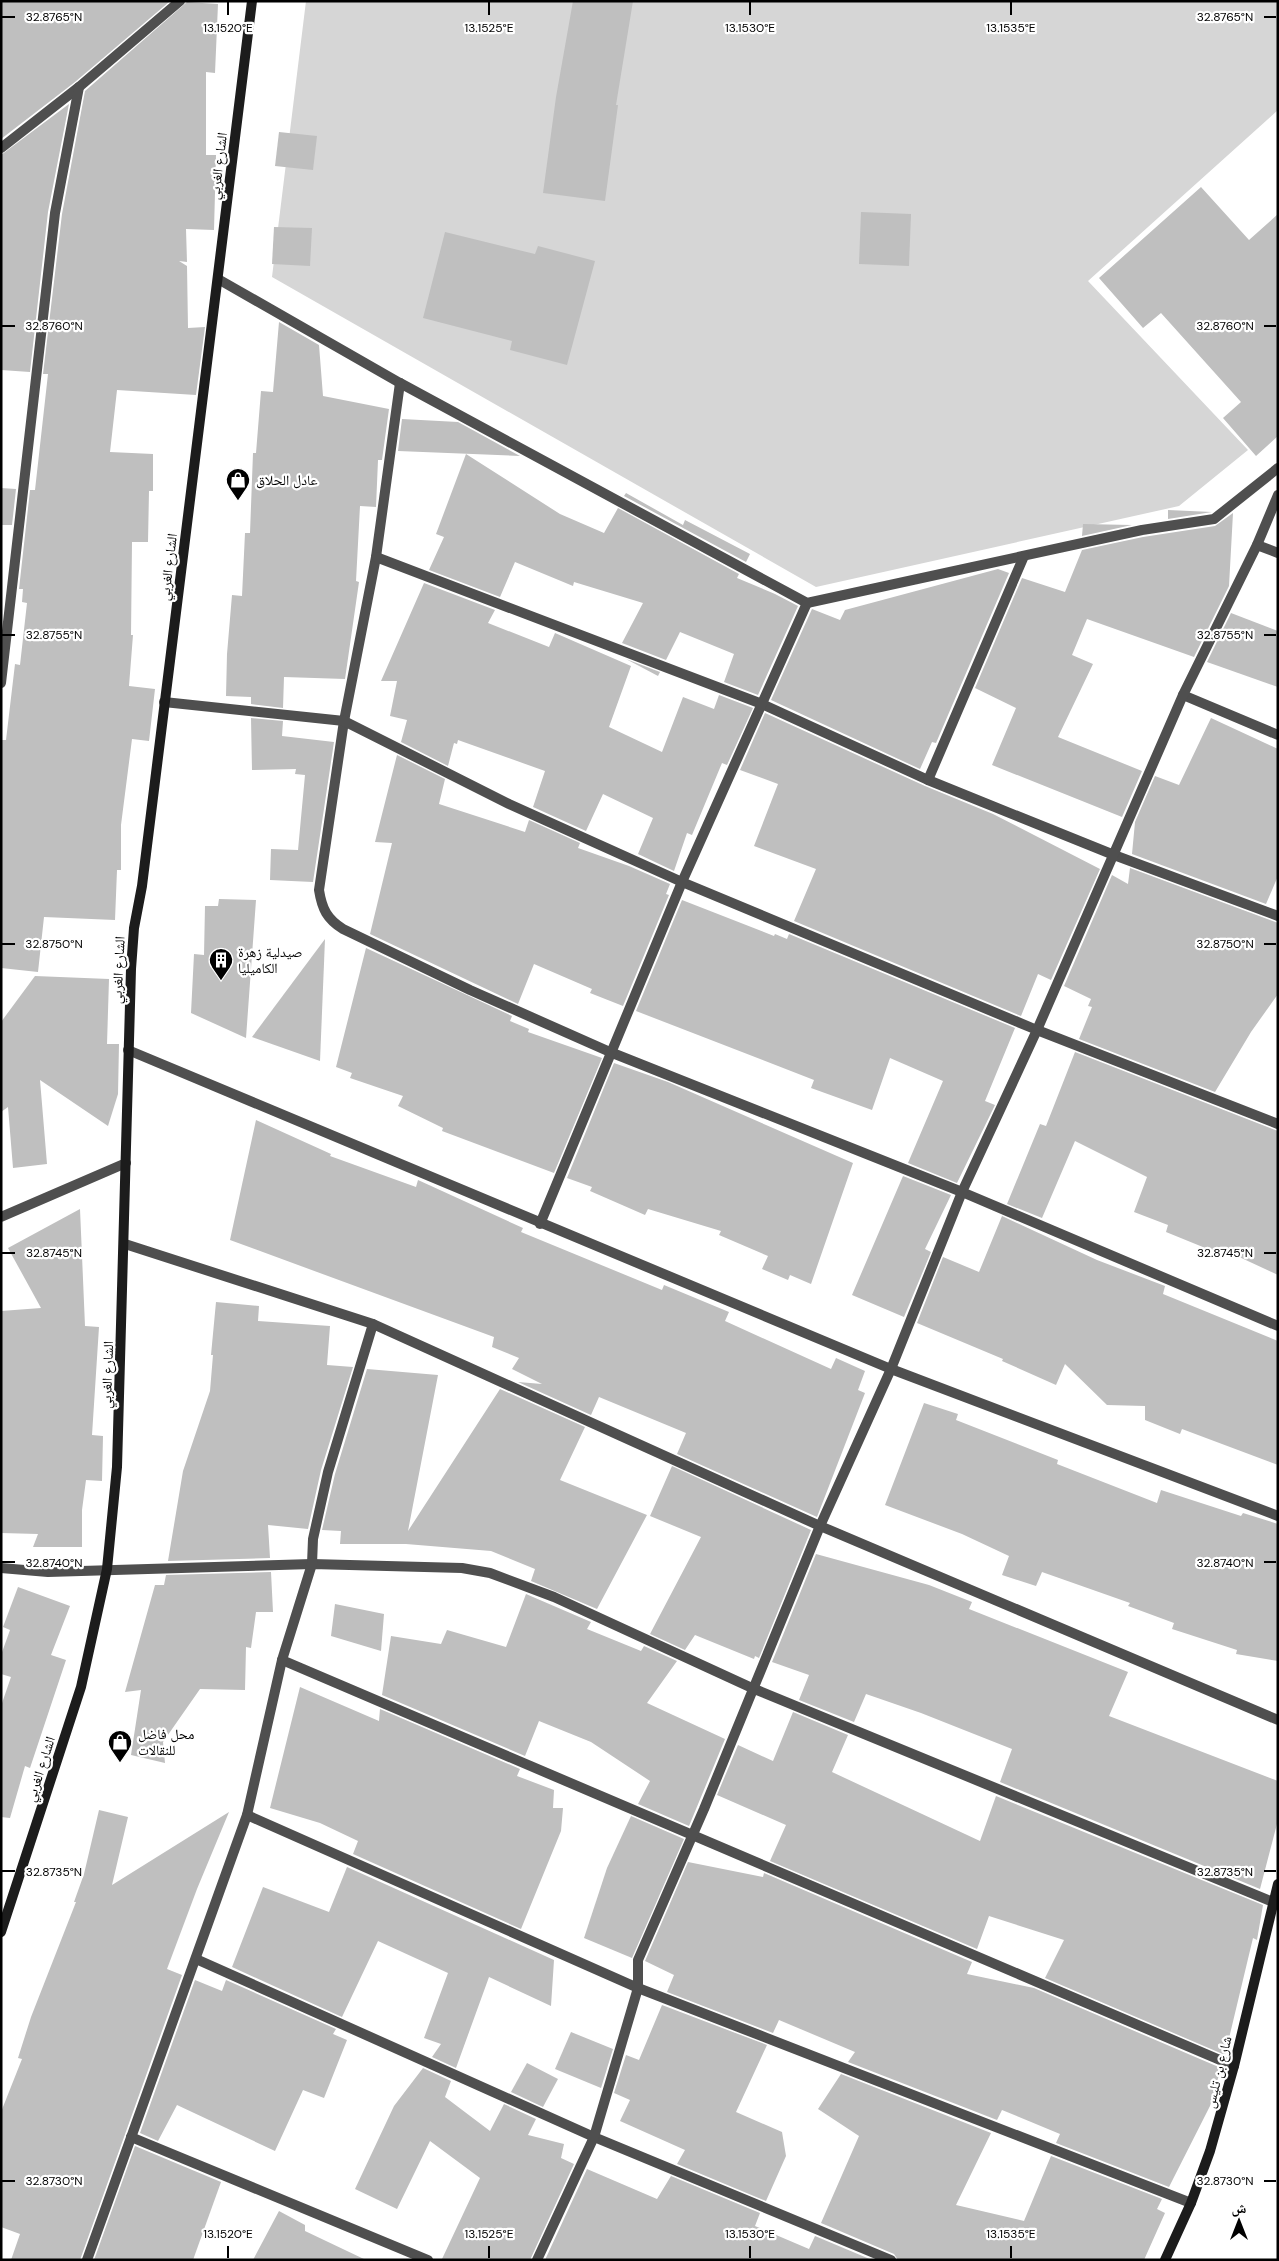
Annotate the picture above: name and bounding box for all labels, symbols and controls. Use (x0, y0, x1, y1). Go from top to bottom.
text: 32.8765°N (26, 9, 82, 25)
text: 32.8765°N (1197, 9, 1253, 25)
text: 13.1520°E (203, 20, 253, 36)
text: 13.1525°E (465, 20, 514, 36)
text: 13.1530°E (725, 20, 775, 36)
text: 13.1535°E (986, 20, 1036, 36)
street label: الشارع الغربي (205, 131, 234, 201)
text: 32.8760°N (25, 318, 83, 334)
text: 32.8760°N (1196, 318, 1254, 334)
shop icon: عادل الحلاق (225, 467, 251, 501)
place label: عادل الحلاق (256, 471, 318, 489)
street label: الشارع الغربي (155, 532, 184, 602)
text: 32.8755°N (26, 627, 82, 643)
text: 32.8755°N (1197, 627, 1253, 643)
text: 32.8750°N (25, 936, 83, 952)
street label: الشارع الغربي (107, 936, 131, 1005)
text: 32.8750°N (1196, 936, 1254, 952)
place label: صيدلية زهرة الكاميليا (238, 943, 303, 977)
building icon: صيدلية زهرة الكاميليا (208, 947, 234, 981)
text: 32.8745°N (26, 1245, 82, 1261)
text: 32.8745°N (1197, 1245, 1253, 1261)
street label: الشارع الغربي (97, 1341, 120, 1409)
text: 32.8740°N (26, 1555, 82, 1571)
text: 32.8740°N (1197, 1555, 1253, 1571)
place label: محل فاضل للنقالات (138, 1725, 194, 1759)
shop icon: محل فاضل للنقالات (107, 1729, 133, 1763)
street label: الشارع الغربي (21, 1734, 61, 1805)
text: 32.8735°N (26, 1864, 82, 1880)
text: 32.8735°N (1197, 1864, 1253, 1880)
street label: شارع بن تليس (1200, 2034, 1237, 2110)
text: 32.8730°N (25, 2173, 83, 2189)
text: 32.8730°N (1196, 2173, 1254, 2189)
north arrow (1214, 2196, 1264, 2246)
text: ش (1232, 2199, 1247, 2217)
text: 13.1520°E (203, 2226, 253, 2242)
text: 13.1525°E (465, 2226, 514, 2242)
text: 13.1530°E (725, 2226, 775, 2242)
text: 13.1535°E (986, 2226, 1036, 2242)

